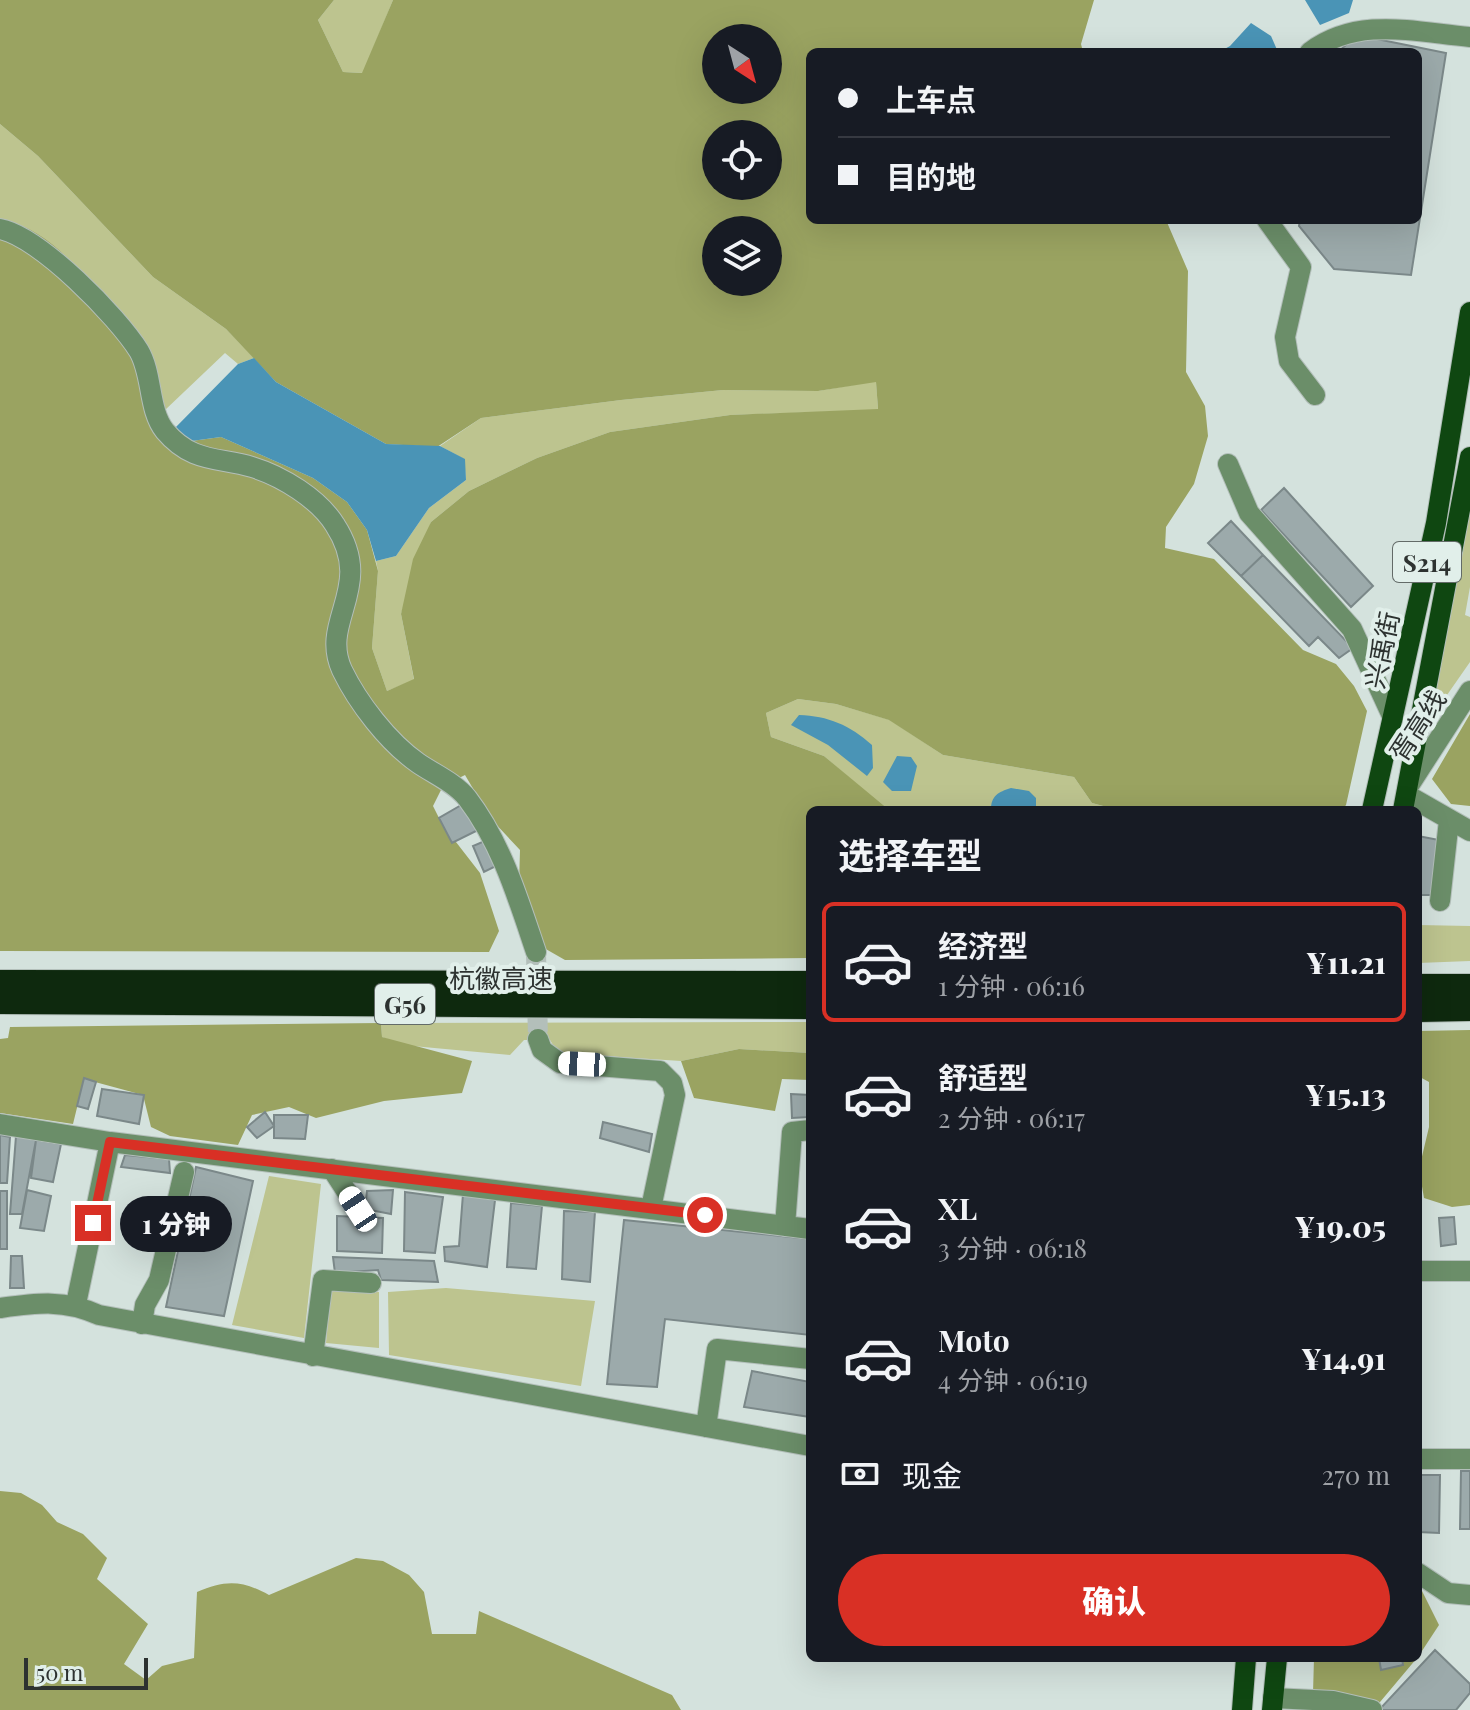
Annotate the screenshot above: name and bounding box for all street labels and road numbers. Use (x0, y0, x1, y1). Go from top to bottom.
road number: S214 (1393, 542, 1461, 582)
street label: 兴禹街 (1356, 608, 1406, 692)
street label: 胥高线 (1381, 683, 1453, 767)
street label: 杭徽高速 (449, 960, 553, 995)
road number: G56 (375, 984, 435, 1024)

